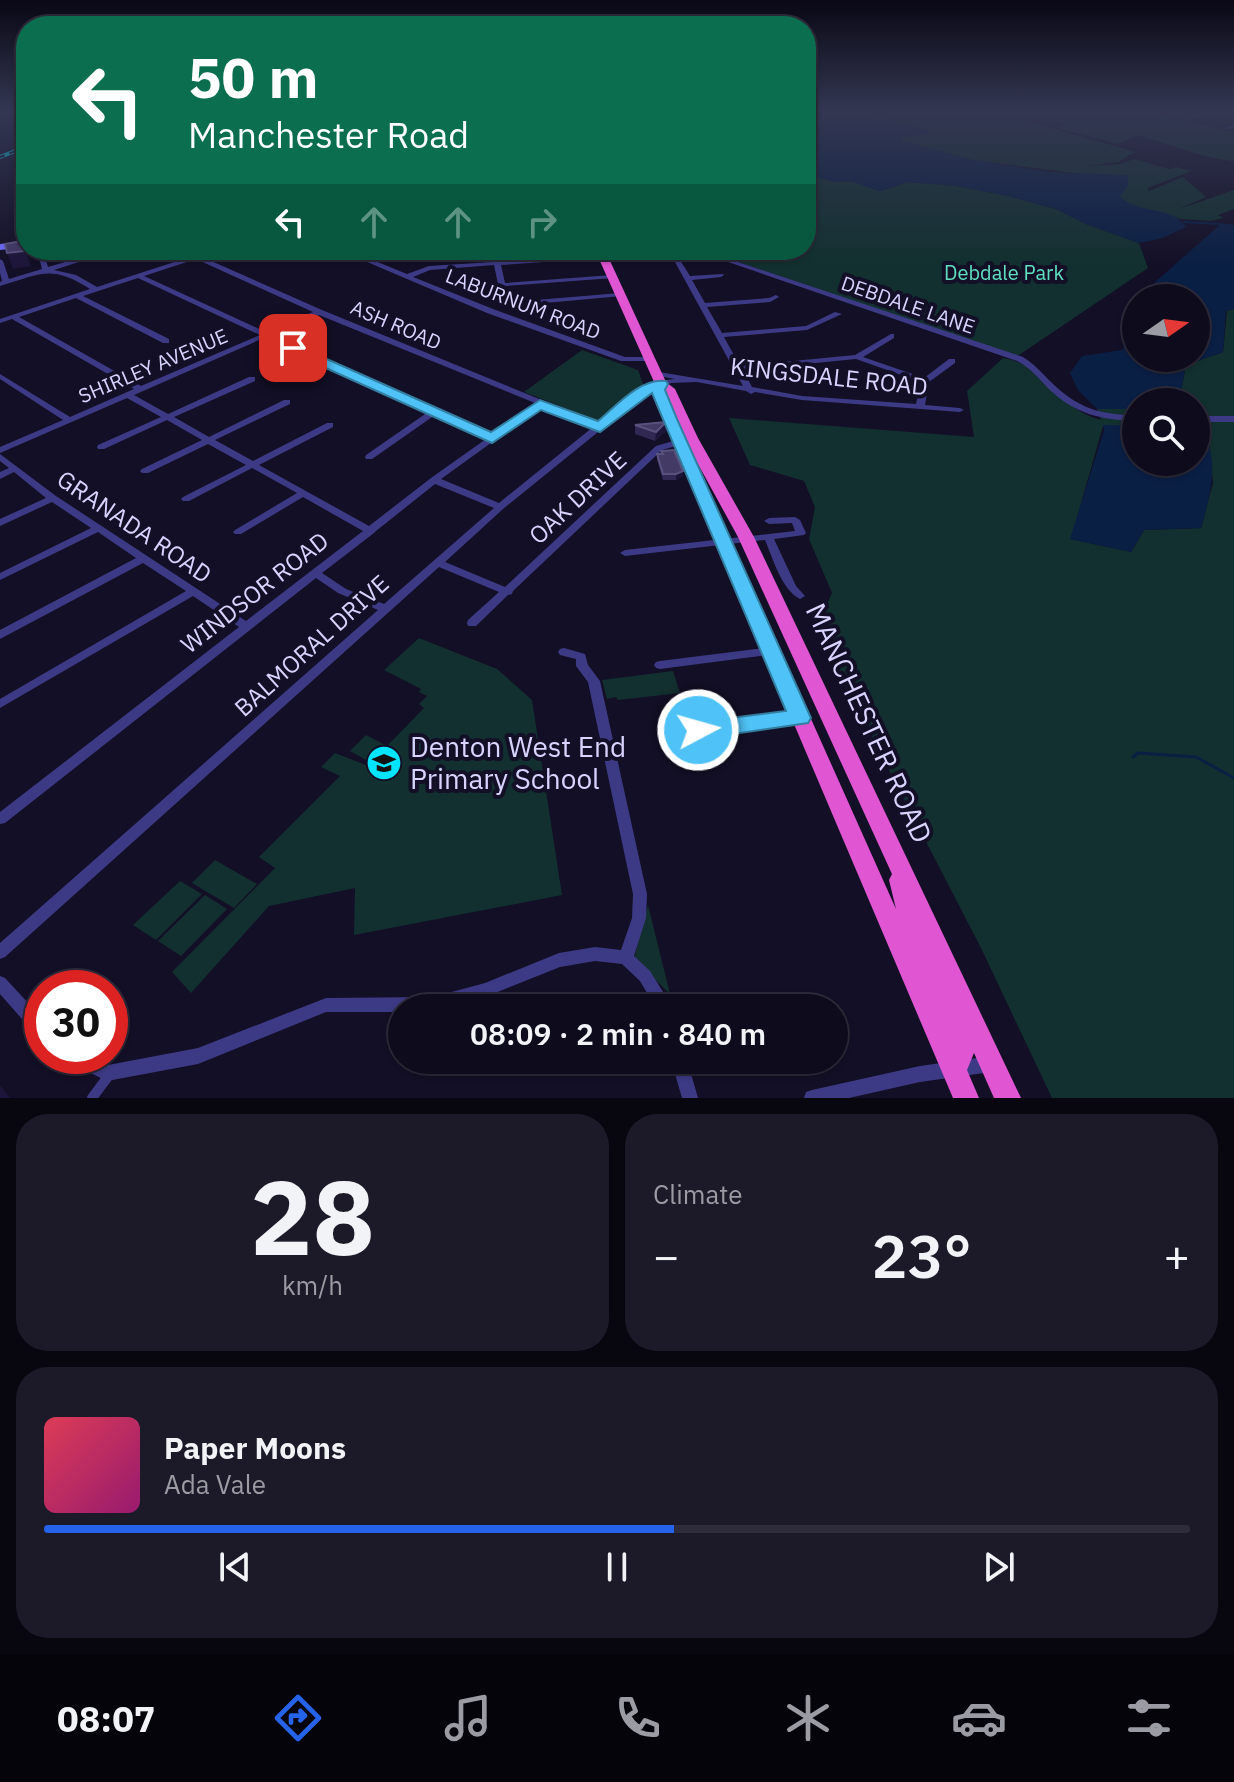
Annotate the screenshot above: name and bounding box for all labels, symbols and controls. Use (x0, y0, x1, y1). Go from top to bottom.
text: 50 m (188, 41, 318, 113)
icon: left (56, 48, 160, 152)
text: Manchester Road (188, 111, 469, 158)
icon: left (268, 200, 312, 244)
icon: ahead (352, 200, 396, 244)
icon: ahead (436, 200, 480, 244)
icon: right (520, 200, 564, 244)
park label: Debdale Park (944, 259, 1064, 286)
street label: LABURNUM ROAD (442, 262, 605, 346)
street label: DEBDALE LANE (838, 269, 979, 340)
north arrow (1122, 284, 1210, 372)
map controls (1122, 284, 1210, 476)
street label: ASH ROAD (347, 293, 446, 356)
pin (259, 314, 327, 382)
street label: SHIRLEY AVENUE (74, 322, 232, 409)
icon: arrive (271, 326, 315, 370)
street label: KINGSDALE ROAD (729, 350, 929, 402)
button: search (1122, 388, 1210, 476)
street label: OAK DRIVE (522, 444, 633, 551)
street label: GRANADA ROAD (51, 463, 218, 590)
street label: WINDSOR ROAD (174, 524, 335, 660)
street label: BALMORAL DRIVE (227, 567, 395, 723)
street label: MANCHESTER ROAD (798, 597, 941, 849)
position arrow (656, 688, 740, 772)
place label: Denton West End Primary School (410, 728, 626, 797)
school or university icon: Denton West End Primary School (365, 744, 403, 782)
speed limit sign: 30 (24, 970, 128, 1074)
text: 08:09 · 2 min · 840 m (470, 1014, 766, 1053)
text: 28 (250, 1148, 375, 1284)
text: Climate (653, 1177, 743, 1211)
text: 23° (871, 1216, 972, 1295)
text: − (653, 1227, 679, 1284)
text: + (1164, 1227, 1190, 1284)
text: km/h (282, 1268, 343, 1302)
text: Paper Moons (164, 1428, 346, 1467)
text: Ada Vale (164, 1467, 266, 1501)
icon: previous (213, 1545, 257, 1589)
icon: pause (595, 1545, 639, 1589)
icon: next (977, 1545, 1021, 1589)
icon: directions (270, 1690, 326, 1746)
icon: music (440, 1690, 496, 1746)
icon: phone (610, 1690, 666, 1746)
icon: climate (780, 1690, 836, 1746)
icon: car (951, 1690, 1007, 1746)
icon: filters (1121, 1690, 1177, 1746)
text: 08:07 (57, 1695, 155, 1742)

